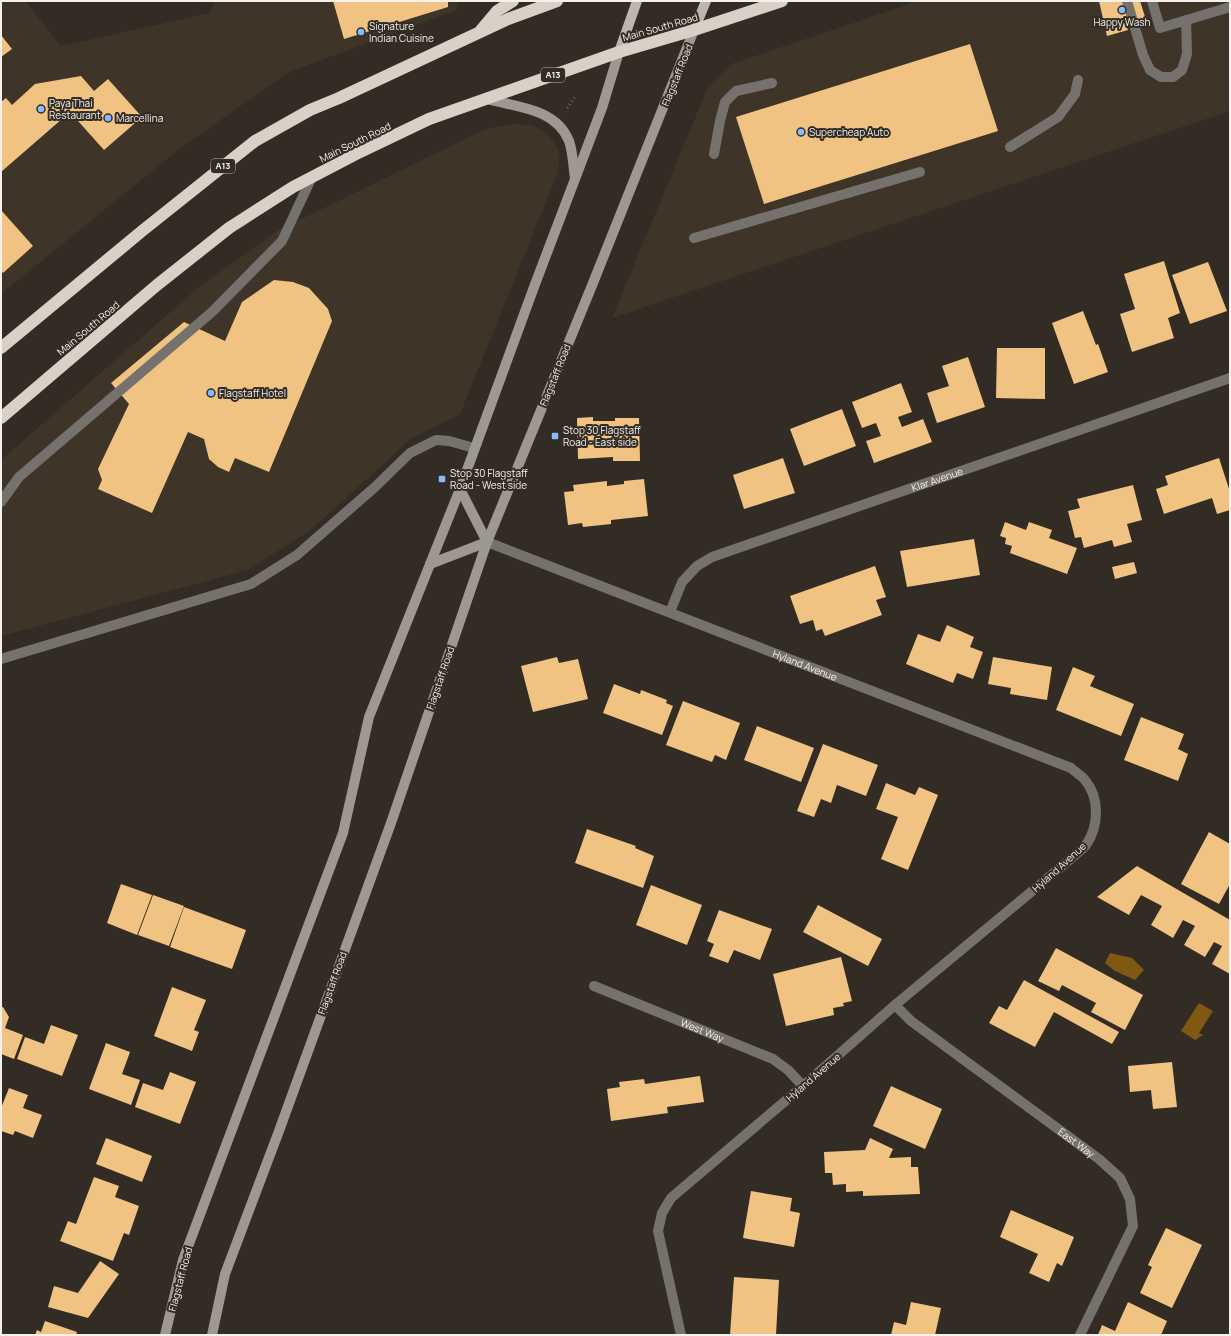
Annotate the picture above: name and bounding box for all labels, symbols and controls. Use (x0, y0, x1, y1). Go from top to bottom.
marker: Happy Wash (1117, 5, 1127, 15)
street label: Main South Road (621, 10, 699, 44)
place label: Happy Wash (1094, 15, 1151, 29)
place label: Signature Indian Cuisine (369, 19, 434, 45)
marker: Signature Indian Cuisine (356, 27, 366, 37)
street label: Flagstaff Road (658, 42, 696, 108)
road number: A13 (541, 68, 565, 82)
place label: Paya Thai Restaurant (49, 96, 101, 122)
marker: Paya Thai Restaurant (36, 104, 46, 114)
place label: Marcellina (116, 111, 163, 125)
marker: Marcellina (103, 113, 113, 123)
street label: Main South Road (317, 119, 393, 165)
place label: Supercheap Auto (809, 125, 889, 139)
marker: Supercheap Auto (796, 127, 806, 137)
road number: A13 (211, 159, 235, 173)
street label: Main South Road (54, 298, 122, 358)
street label: Flagstaff Road (536, 342, 574, 408)
place label: Flagstaff Hotel (219, 386, 286, 400)
marker: Flagstaff Hotel (206, 388, 216, 398)
place label: Stop 30 Flagstaff Road - East side (563, 423, 641, 449)
marker: Stop 30 Flagstaff Road - East side (550, 431, 560, 441)
street label: Klar Avenue (910, 464, 965, 495)
place label: Stop 30 Flagstaff Road - West side (450, 466, 528, 492)
marker: Stop 30 Flagstaff Road - West side (437, 474, 447, 484)
street label: Flagstaff Road (423, 644, 457, 711)
street label: Hyland Avenue (771, 646, 839, 684)
street label: Hyland Avenue (1029, 839, 1089, 895)
street label: Flagstaff Road (314, 950, 350, 1016)
street label: West Way (679, 1015, 727, 1046)
street label: Hyland Avenue (783, 1049, 843, 1105)
street label: East Way (1055, 1124, 1098, 1161)
street label: Flagstaff Road (165, 1245, 195, 1313)

